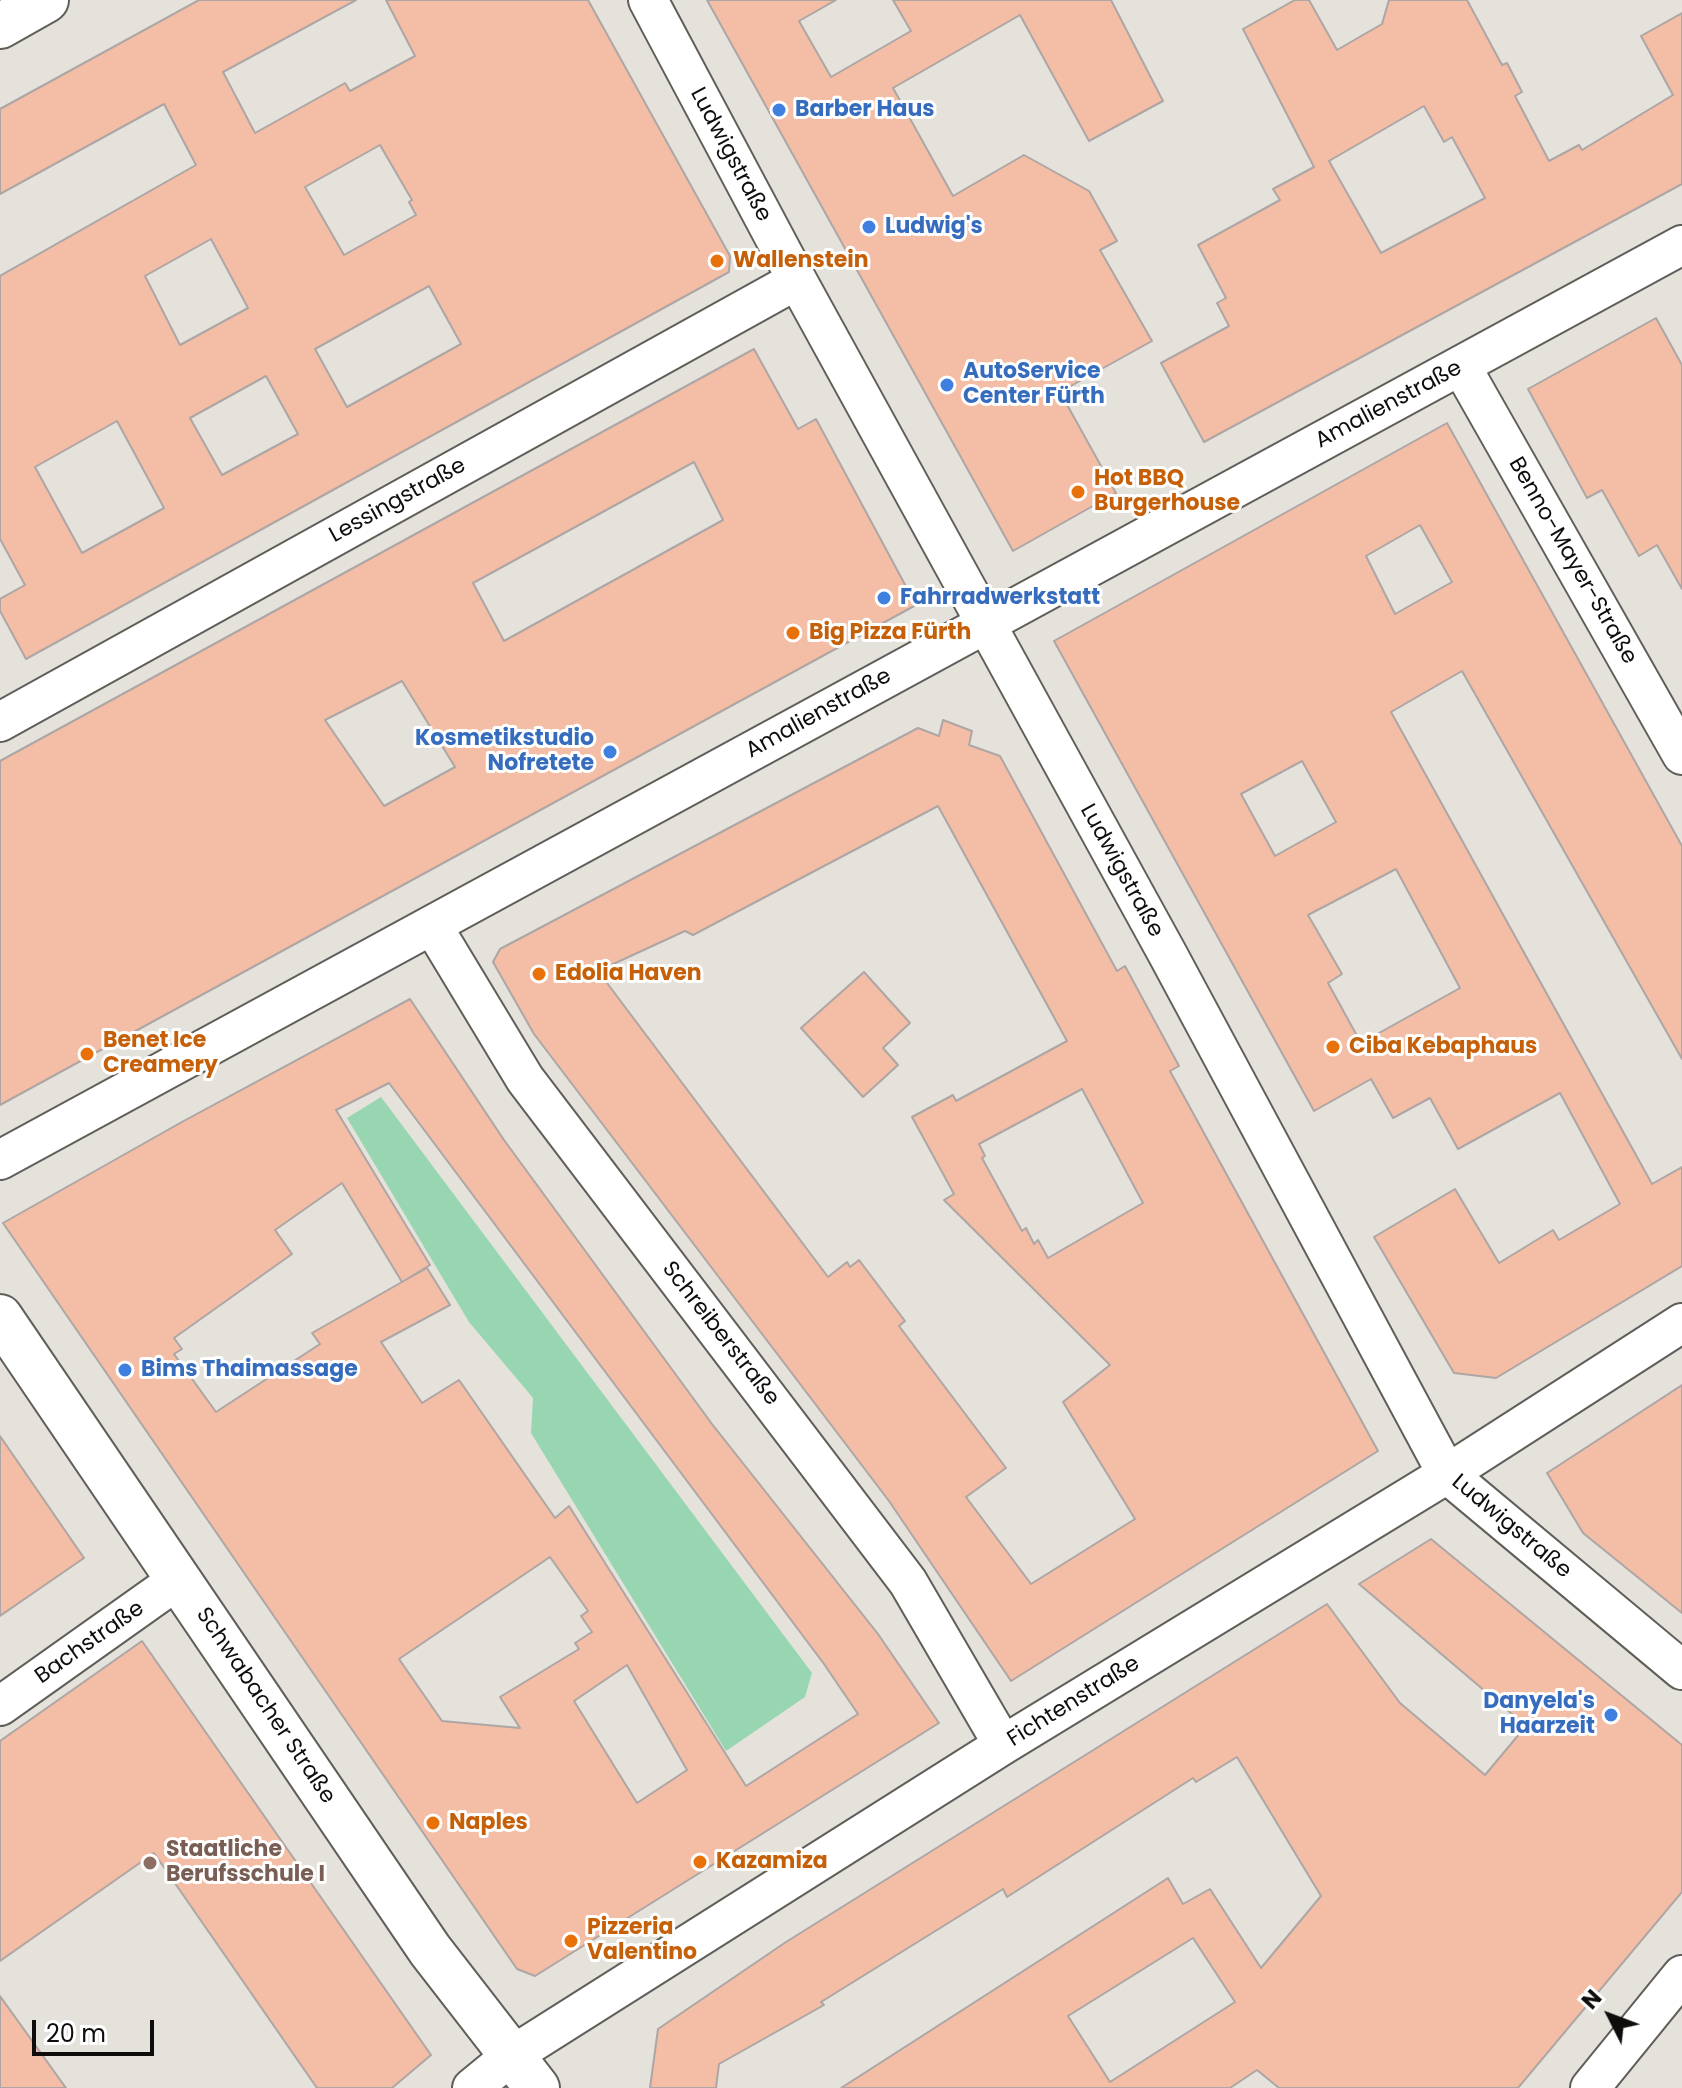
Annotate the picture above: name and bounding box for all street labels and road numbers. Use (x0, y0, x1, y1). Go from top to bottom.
street label: Ludwigstraße (684, 83, 776, 227)
street label: Amalienstraße (1311, 355, 1467, 455)
street label: Lessingstraße (325, 453, 471, 549)
street label: Benno-Mayer-Straße (1502, 453, 1642, 669)
street label: Amalienstraße (742, 663, 896, 765)
street label: Ludwigstraße (1074, 800, 1168, 942)
street label: Schreiberstraße (656, 1257, 784, 1411)
street label: Ludwigstraße (1446, 1469, 1576, 1585)
street label: Bachstraße (30, 1596, 150, 1690)
street label: Schwabacher Straße (190, 1603, 340, 1809)
street label: Fichtenstraße (1003, 1651, 1145, 1753)

